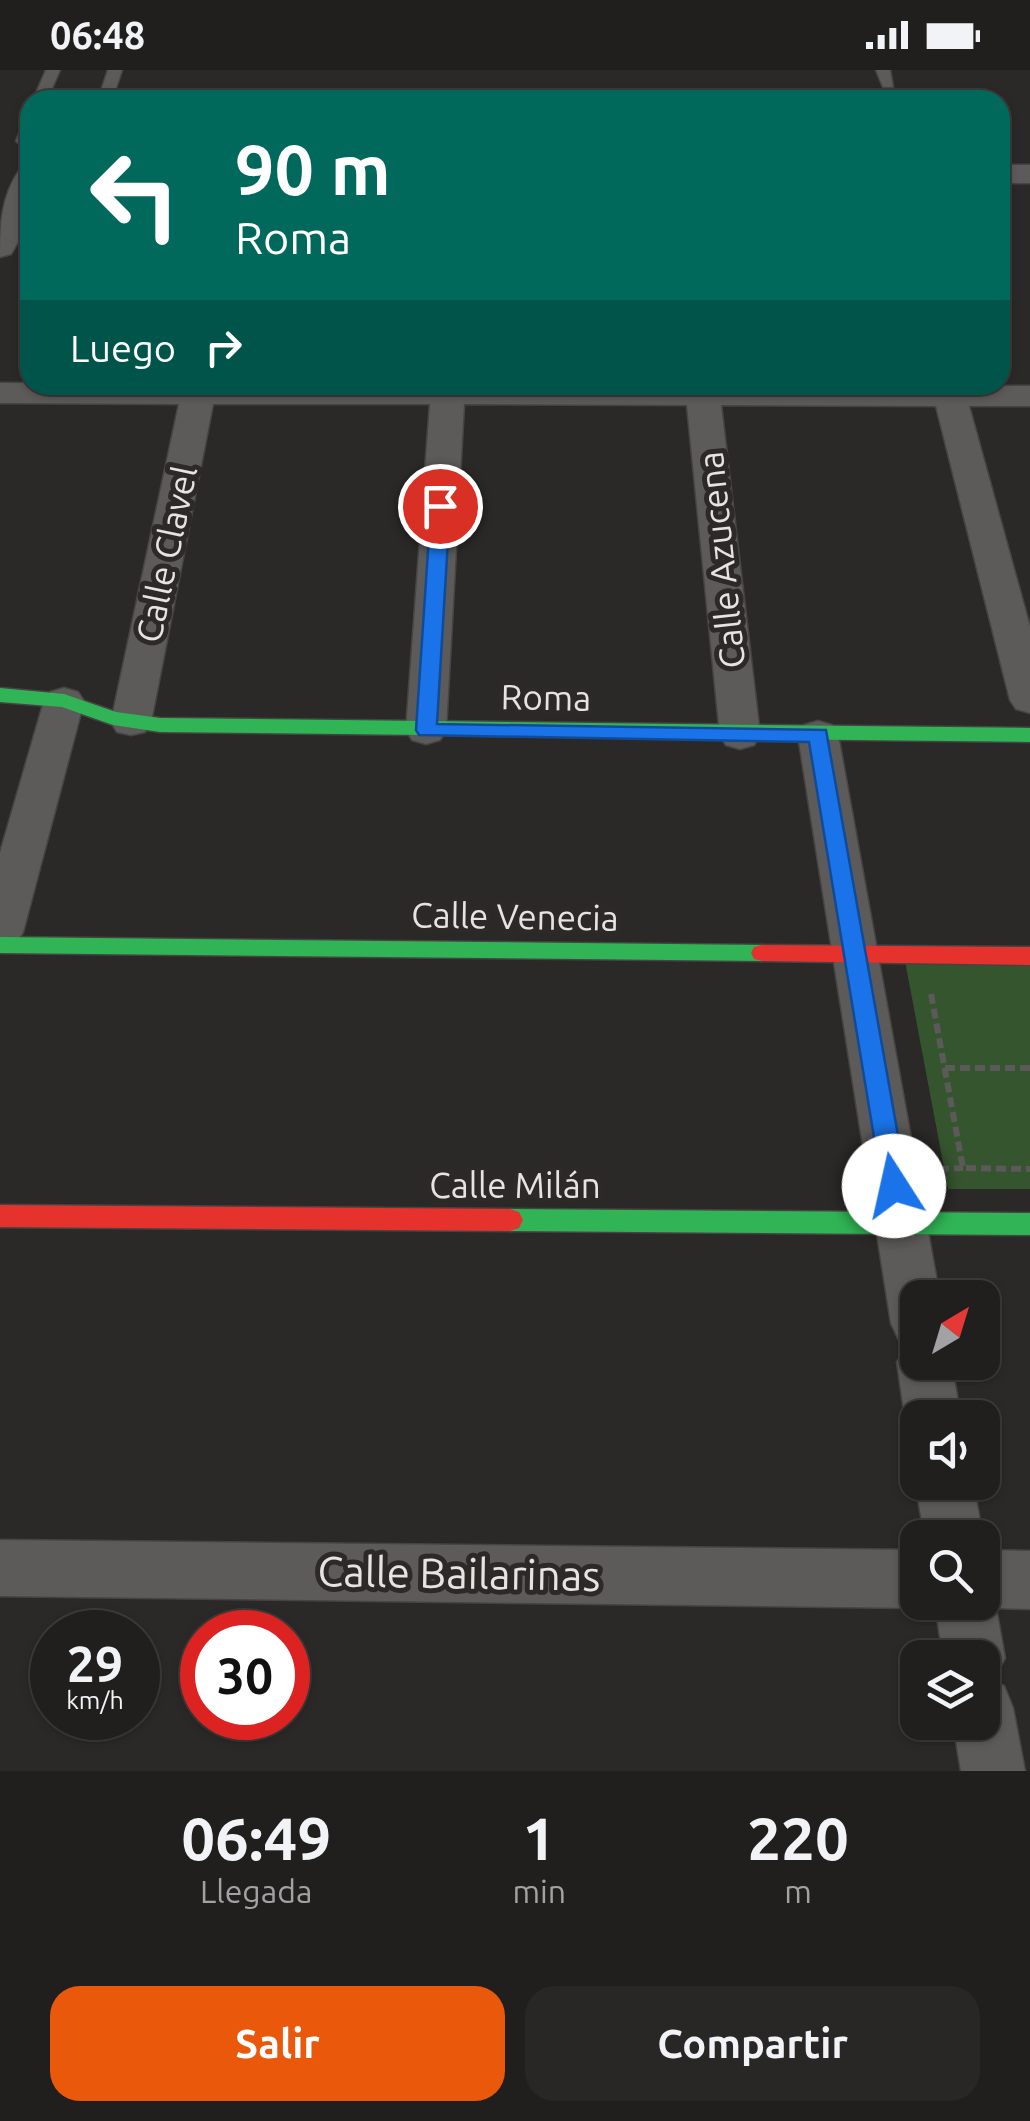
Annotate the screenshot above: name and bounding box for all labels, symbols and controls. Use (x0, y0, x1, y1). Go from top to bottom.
text: 06:48 (50, 14, 145, 56)
icon: left (70, 130, 200, 260)
text: 90 m (235, 130, 391, 208)
text: Roma (235, 212, 351, 263)
icon: right (196, 320, 251, 375)
text: Luego (70, 327, 176, 369)
street label: Calle Azucena (690, 450, 752, 670)
street label: Calle Clavel (128, 462, 204, 646)
pin (398, 464, 483, 549)
icon: arrive (413, 479, 468, 534)
street label: Roma (500, 676, 592, 718)
street label: Calle Venecia (411, 894, 619, 938)
position arrow (842, 1134, 946, 1238)
street label: Calle Milán (429, 1165, 601, 1205)
north arrow (900, 1280, 1000, 1380)
map controls (900, 1280, 1000, 1740)
button: sound (900, 1400, 1000, 1500)
button: search (900, 1520, 1000, 1620)
street label: Calle Bailarinas (317, 1547, 601, 1599)
speed limit sign: 30 (180, 1610, 310, 1740)
text: 29 (67, 1635, 123, 1691)
button: layers (900, 1640, 1000, 1740)
text: km/h (66, 1686, 124, 1714)
text: 06:49 (181, 1804, 331, 1871)
text: 1 (522, 1804, 556, 1871)
text: 220 (747, 1804, 849, 1871)
text: Llegada (200, 1873, 312, 1909)
text: min (512, 1873, 566, 1909)
text: m (784, 1873, 812, 1909)
button: Salir (50, 1986, 505, 2101)
button: Compartir (525, 1986, 980, 2101)

